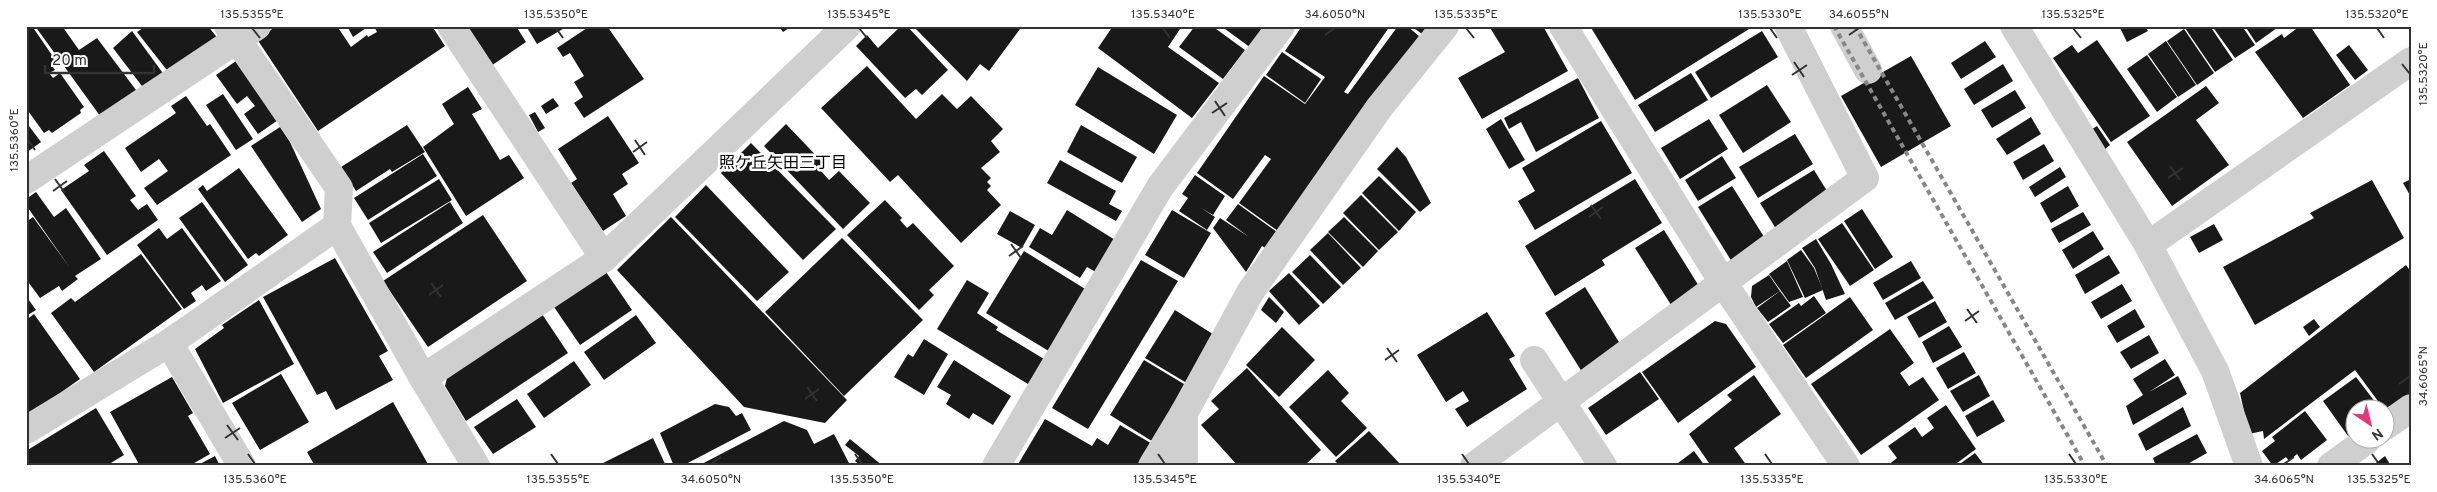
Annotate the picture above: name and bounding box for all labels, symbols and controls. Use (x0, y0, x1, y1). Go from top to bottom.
text: 135.5355°E (220, 7, 284, 23)
text: 135.5350°E (524, 7, 588, 23)
text: 135.5345°E (827, 7, 891, 23)
text: 135.5340°E (1131, 7, 1195, 23)
text: 34.6050°N (1305, 7, 1365, 23)
text: 135.5335°E (1434, 7, 1498, 23)
text: 135.5330°E (1738, 7, 1802, 23)
text: 34.6055°N (1829, 7, 1889, 23)
text: 135.5325°E (2041, 7, 2105, 23)
text: 135.5320°E (2345, 7, 2409, 23)
scale bar (45, 42, 154, 74)
text: 135.5320°E (2416, 42, 2432, 106)
text: 20 m (52, 52, 87, 71)
text: 135.5360°E (7, 108, 23, 172)
district label: 照ケ丘矢田三丁目 (719, 154, 847, 174)
text: 34.6065°N (2416, 346, 2432, 406)
north arrow (2344, 400, 2394, 450)
text: N (2368, 424, 2386, 443)
text: 135.5360°E (223, 472, 287, 488)
text: 135.5355°E (526, 472, 590, 488)
text: 34.6050°N (681, 472, 741, 488)
text: 135.5350°E (830, 472, 894, 488)
text: 135.5345°E (1133, 472, 1197, 488)
text: 135.5340°E (1437, 472, 1501, 488)
text: 135.5335°E (1740, 472, 1804, 488)
text: 135.5330°E (2044, 472, 2108, 488)
text: 34.6065°N (2254, 472, 2314, 488)
text: 135.5325°E (2347, 472, 2411, 488)

